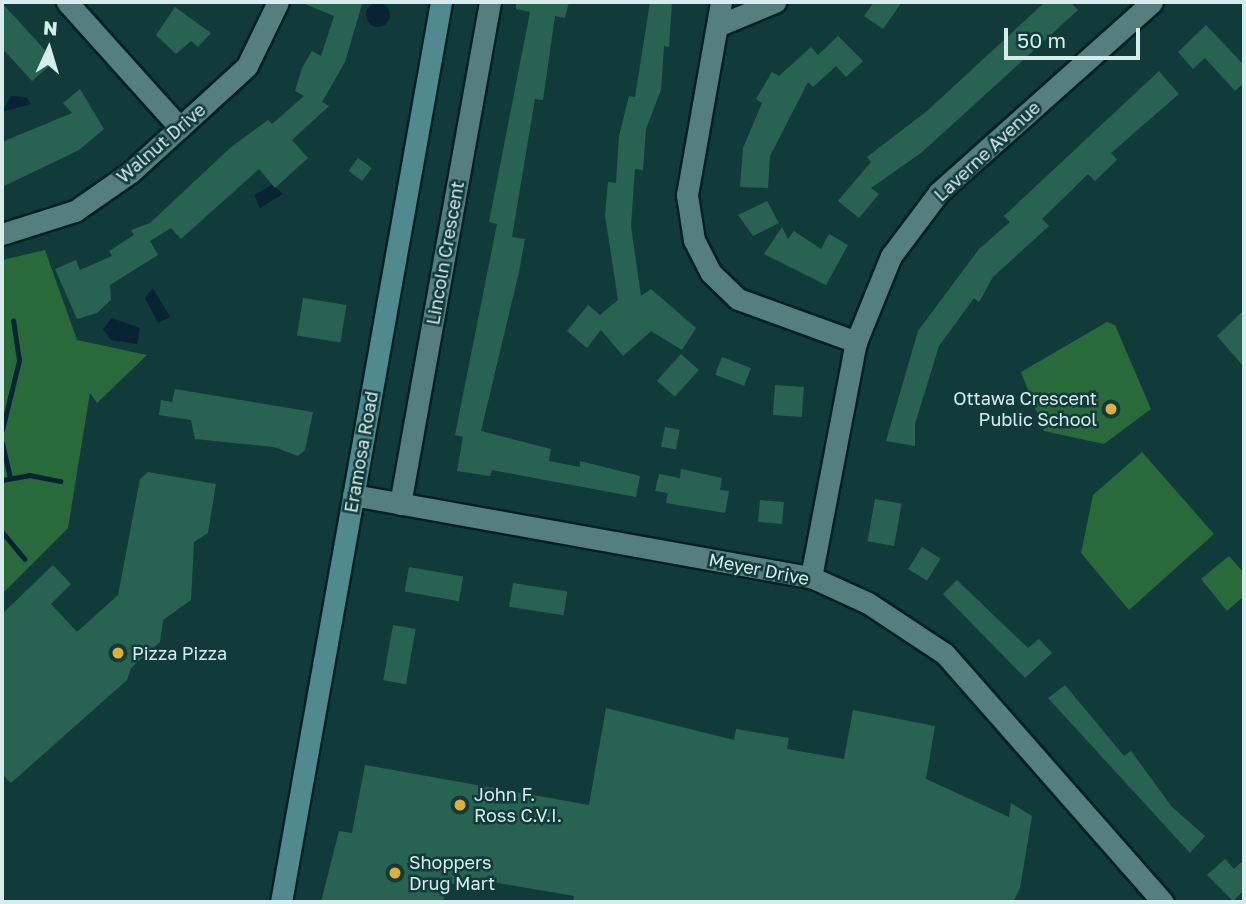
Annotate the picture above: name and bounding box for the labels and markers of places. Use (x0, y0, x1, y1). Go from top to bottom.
place label: Ottawa Crescent Public School (953, 388, 1097, 430)
marker: Ottawa Crescent Public School (1103, 401, 1119, 417)
place label: Pizza Pizza (132, 642, 227, 664)
marker: Pizza Pizza (110, 645, 126, 661)
place label: John F. Ross C.V.I. (474, 784, 562, 826)
marker: John F. Ross C.V.I. (452, 797, 468, 813)
place label: Shoppers Drug Mart (409, 852, 495, 894)
marker: Shoppers Drug Mart (387, 865, 403, 881)

